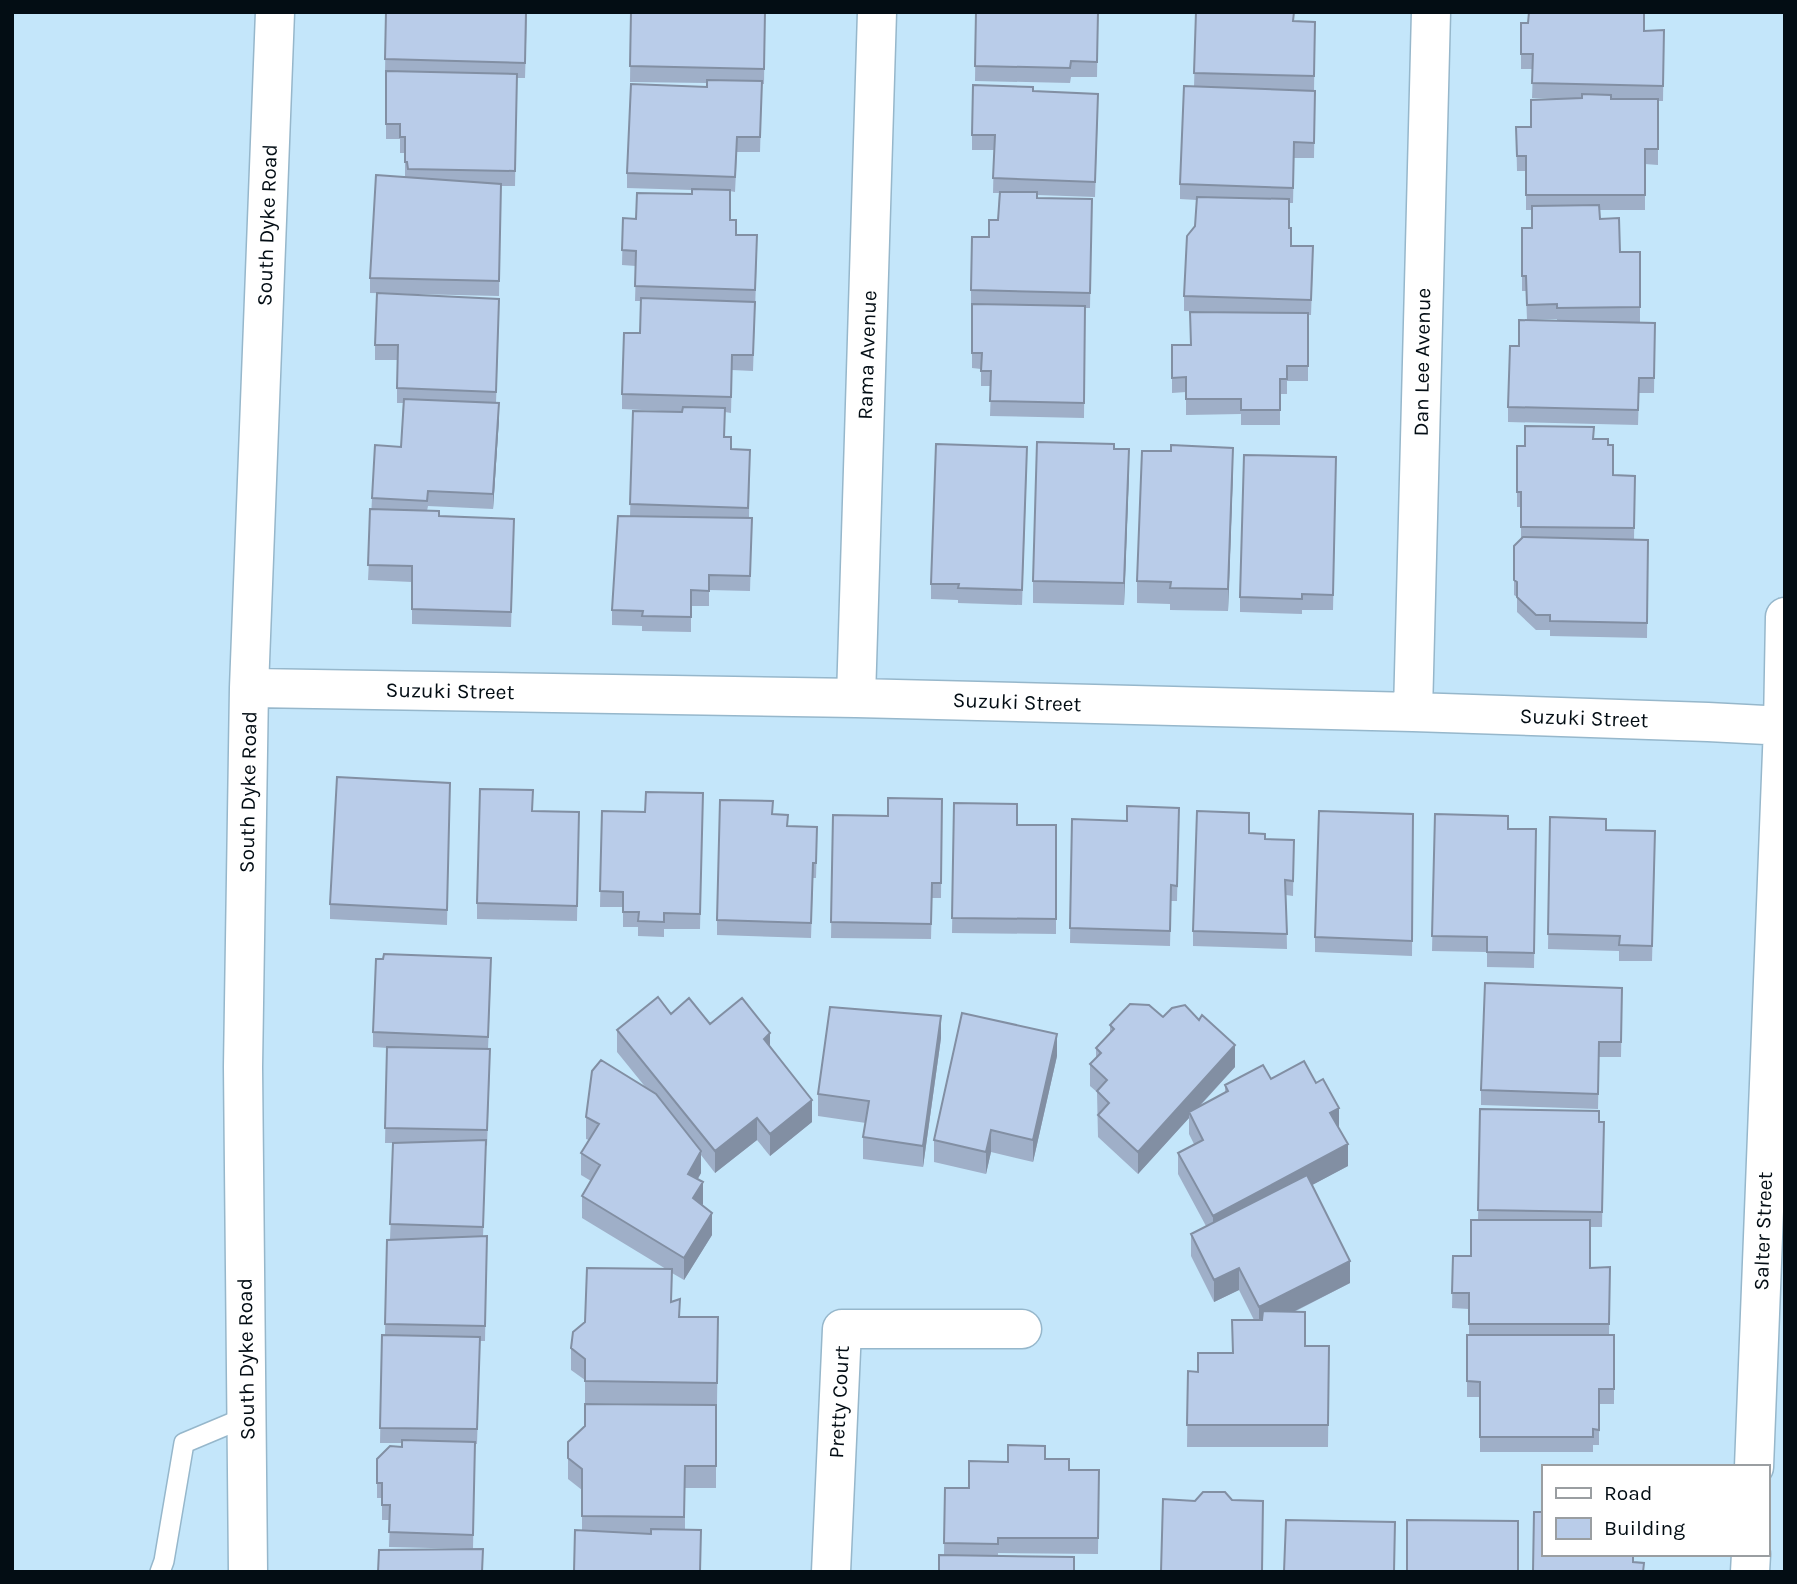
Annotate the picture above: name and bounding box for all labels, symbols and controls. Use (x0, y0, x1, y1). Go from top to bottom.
street label: South Dyke Road (252, 144, 282, 306)
street label: Dan Lee Avenue (1409, 288, 1435, 436)
street label: Rama Avenue (853, 290, 881, 420)
street label: Suzuki Street (385, 678, 515, 704)
street label: Suzuki Street (952, 688, 1082, 716)
street label: Suzuki Street (1519, 704, 1649, 732)
street label: South Dyke Road (235, 711, 261, 873)
street label: Salter Street (1749, 1171, 1777, 1291)
street label: South Dyke Road (233, 1278, 259, 1440)
street label: Pretty Court (824, 1345, 854, 1459)
legend (1542, 1465, 1769, 1556)
text: Road (1604, 1481, 1652, 1505)
text: Building (1604, 1516, 1685, 1540)

